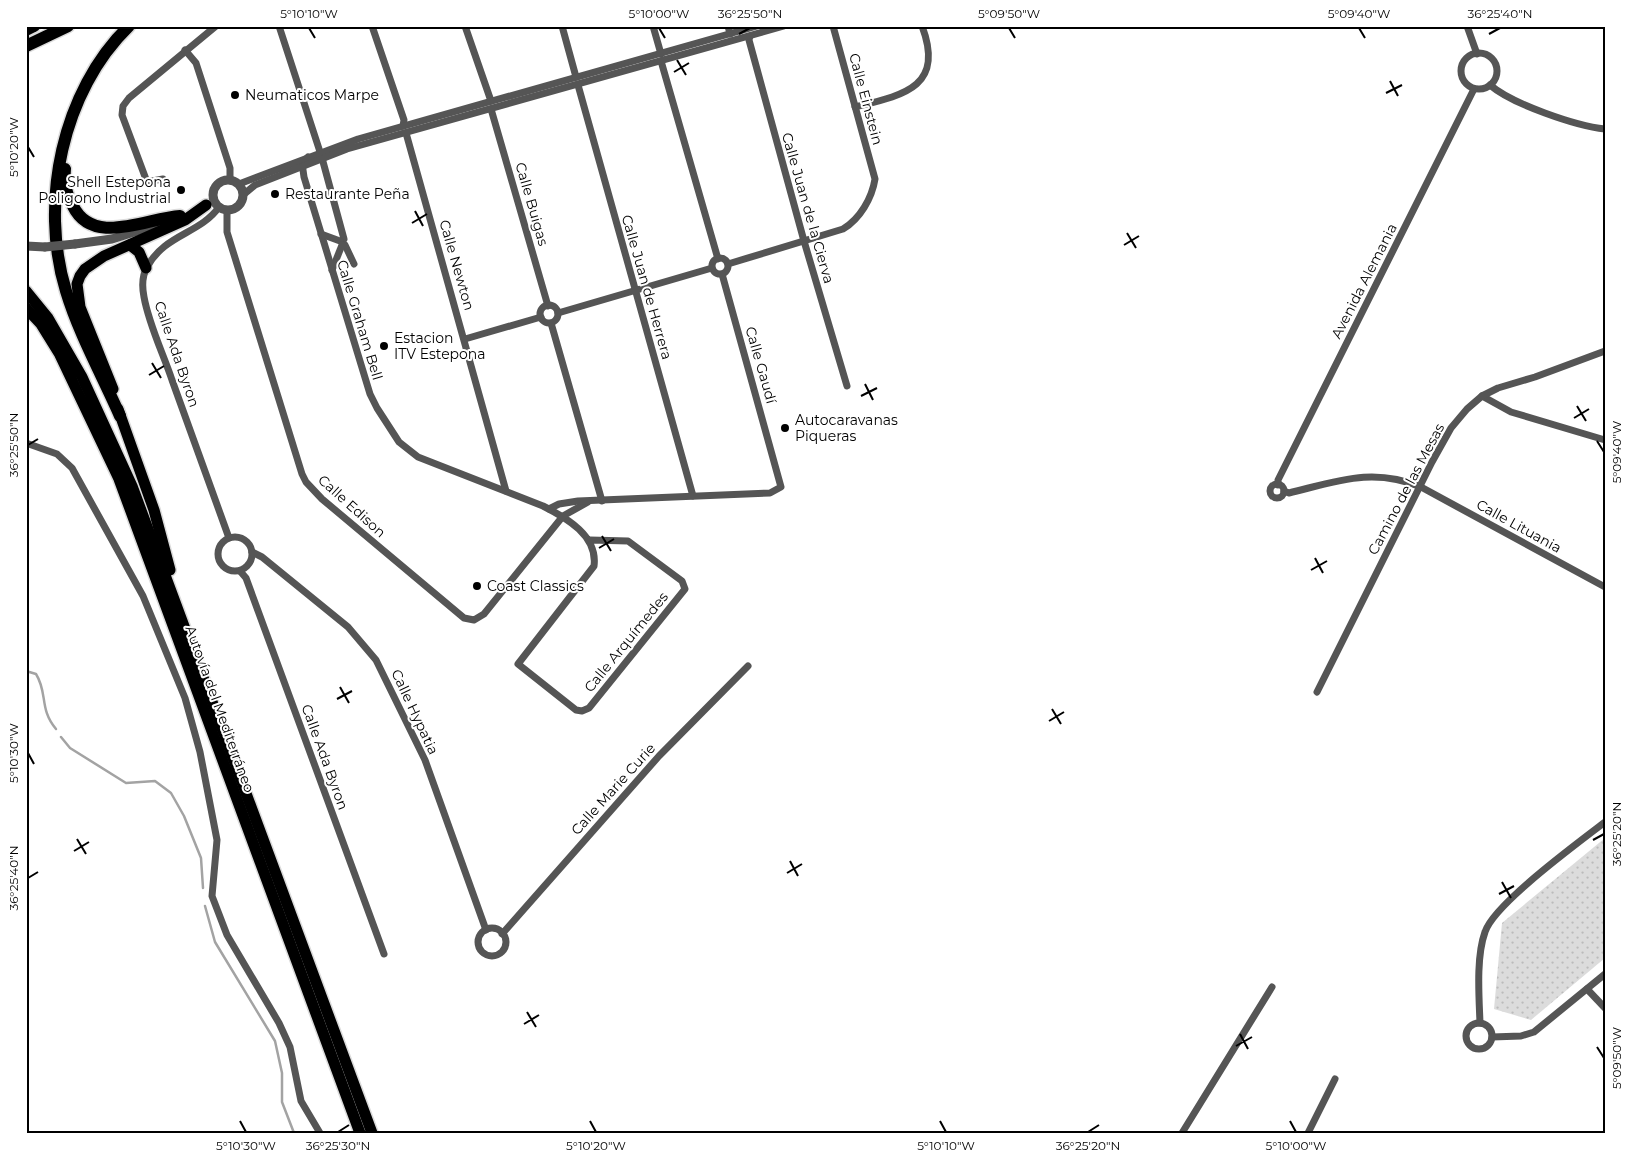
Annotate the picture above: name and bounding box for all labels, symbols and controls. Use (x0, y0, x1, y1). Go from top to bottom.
text: 5°10'10"W (280, 6, 338, 21)
text: 5°10'00"W (629, 6, 689, 21)
text: 36°25'50"N (718, 6, 782, 21)
text: 5°09'50"W (978, 6, 1040, 21)
text: 5°09'40"W (1328, 6, 1390, 21)
text: 36°25'40"N (1468, 6, 1532, 21)
street label: Calle Einstein (845, 51, 887, 147)
place label: Neumaticos Marpe (245, 86, 379, 104)
marker: Neumaticos Marpe (229, 89, 241, 101)
text: 5°10'20"W (6, 117, 21, 177)
street label: Calle Juan de la Cierva (778, 130, 838, 286)
street label: Calle Buigas (511, 160, 553, 248)
place label: Shell Estepona Poligono Industrial (38, 173, 171, 207)
marker: Shell Estepona Poligono Industrial (175, 184, 187, 196)
place label: Restaurante Peña (285, 185, 410, 203)
marker: Restaurante Peña (269, 188, 281, 200)
street label: Calle Juan de Herrera (618, 213, 676, 361)
street label: Calle Newton (435, 218, 479, 312)
street label: Avenida Alemania (1327, 220, 1401, 342)
street label: Calle Graham Bell (333, 258, 387, 382)
street label: Calle Ada Byron (150, 299, 204, 409)
street label: Calle Gaudí (741, 324, 781, 407)
place label: Estacion ITV Estepona (394, 329, 486, 363)
marker: Estacion ITV Estepona (378, 340, 390, 352)
place label: Autocaravanas Piqueras (795, 411, 898, 445)
text: 36°25'50"N (6, 413, 21, 477)
street label: Camino de las Mesas (1364, 420, 1448, 558)
text: 5°09'40"W (1609, 421, 1624, 483)
marker: Autocaravanas Piqueras (779, 422, 791, 434)
street label: Calle Edison (314, 471, 390, 541)
street label: Calle Lituania (1473, 495, 1565, 557)
place label: Coast Classics (487, 577, 584, 595)
marker: Coast Classics (471, 580, 483, 592)
street label: Calle Arquímedes (580, 588, 672, 696)
street label: Autovía del Mediterráneo (181, 623, 259, 795)
street label: Calle Hypatia (387, 666, 443, 758)
street label: Calle Ada Byron (298, 702, 352, 812)
text: 5°10'30"W (6, 723, 21, 783)
street label: Calle Marie Curie (567, 739, 659, 839)
text: 36°25'20"N (1609, 802, 1624, 866)
text: 36°25'40"N (6, 846, 21, 910)
text: 5°09'50"W (1609, 1027, 1624, 1089)
text: 5°10'30"W (216, 1138, 276, 1153)
text: 36°25'30"N (306, 1138, 370, 1153)
text: 5°10'20"W (566, 1138, 626, 1153)
text: 5°10'10"W (917, 1138, 975, 1153)
text: 36°25'20"N (1056, 1138, 1120, 1153)
text: 5°10'00"W (1266, 1138, 1326, 1153)

